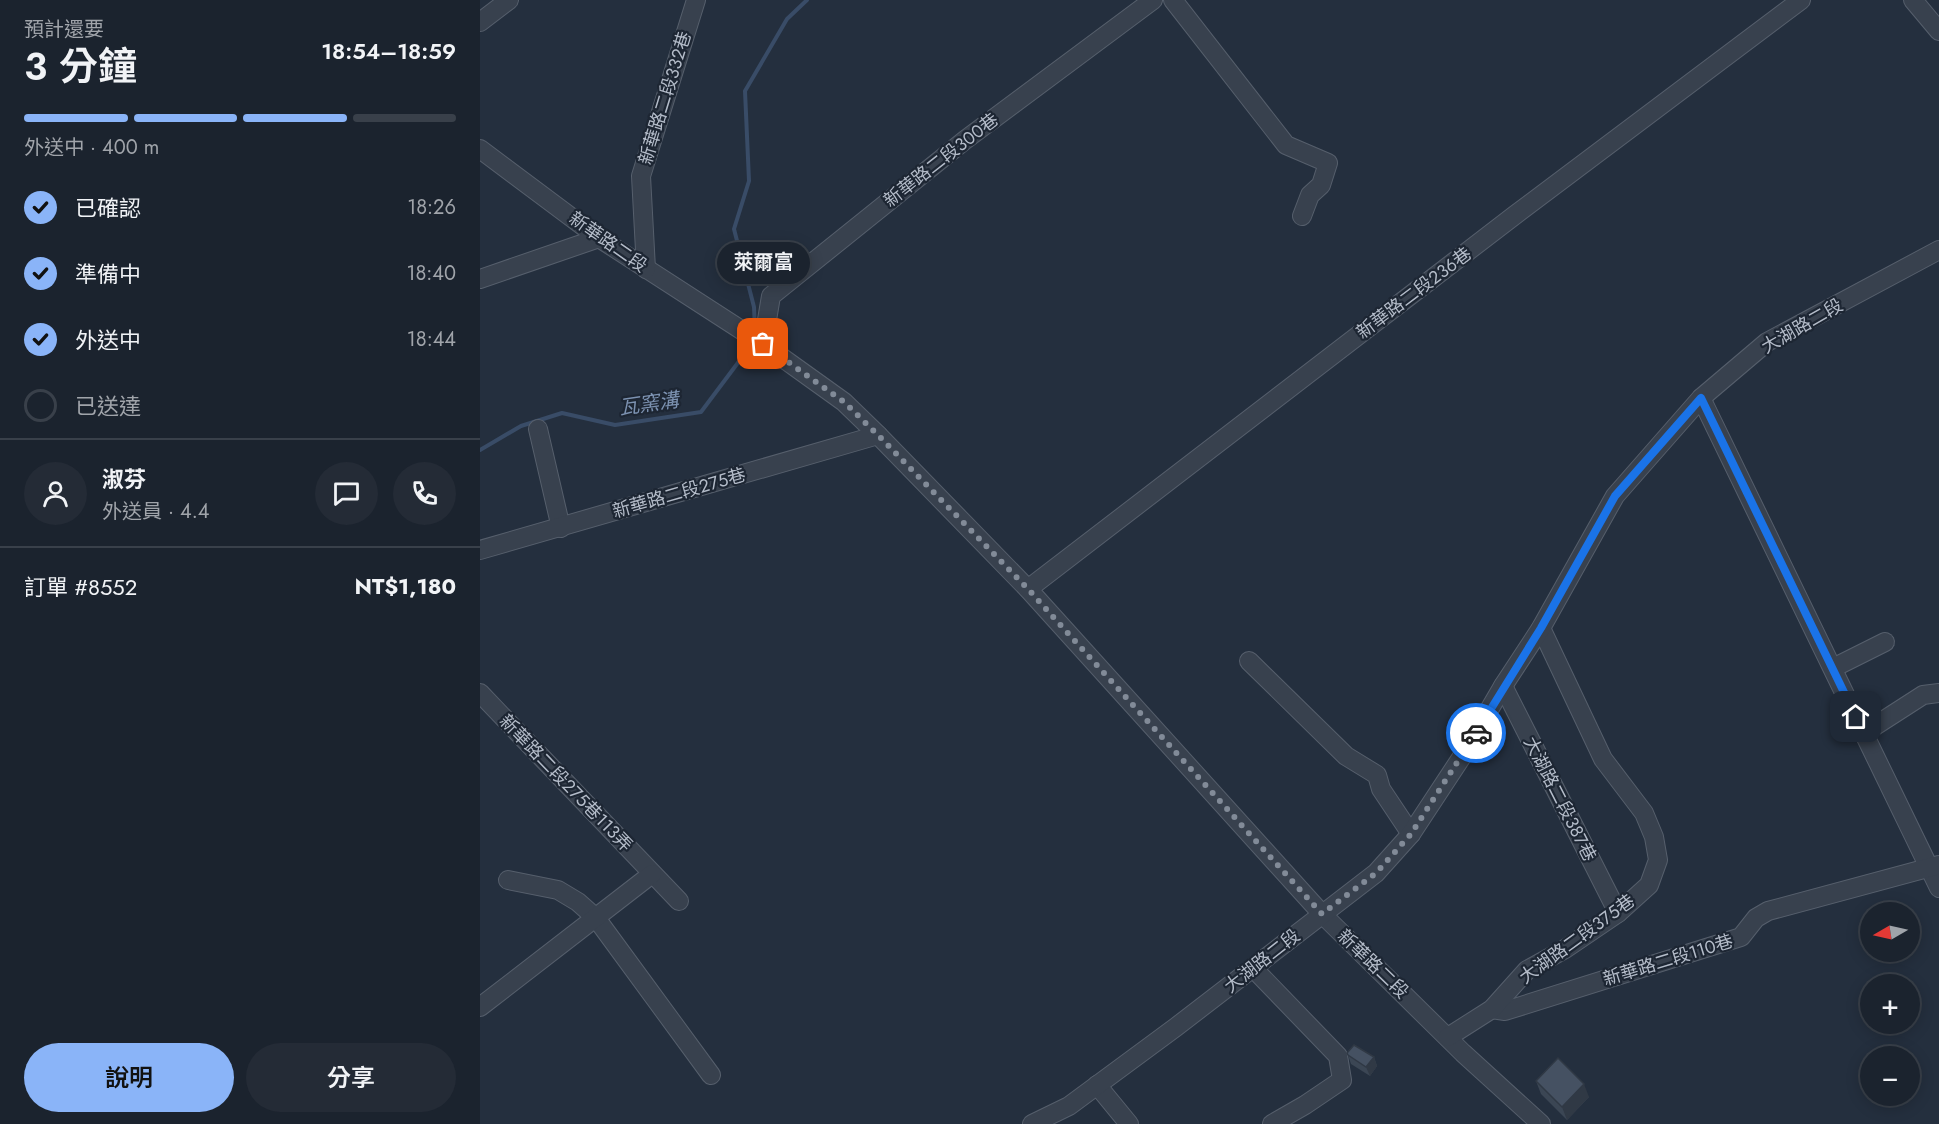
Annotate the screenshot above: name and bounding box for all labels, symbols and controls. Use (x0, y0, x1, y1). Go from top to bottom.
text: 預計還要 (24, 15, 104, 44)
street label: 新華路二段332巷 (632, 28, 698, 168)
text: 18:54–18:59 (321, 35, 456, 67)
text: 3 分鐘 (24, 38, 137, 95)
street label: 新華路二段300巷 (878, 107, 1004, 213)
text: 外送中 · 400 m (24, 133, 159, 162)
icon: check (24, 191, 57, 224)
text: 已確認 (75, 192, 141, 224)
text: 18:26 (407, 193, 456, 222)
street label: 新華路二段 (564, 206, 652, 278)
street label: 新華路二段236巷 (1351, 241, 1477, 345)
callout: 萊爾富 (716, 242, 810, 284)
text: 萊爾富 (734, 248, 794, 277)
icon: check (24, 257, 57, 290)
text: 準備中 (75, 258, 141, 290)
text: 18:40 (406, 259, 456, 288)
street label: 大湖路二段 (1757, 292, 1847, 360)
pin (737, 318, 788, 369)
icon: check (24, 323, 57, 356)
text: 外送中 (75, 324, 141, 356)
text: 18:44 (407, 325, 456, 354)
icon: bag (746, 327, 779, 360)
water label: 瓦窯溝 (617, 385, 684, 423)
text: 已送達 (75, 390, 141, 422)
button: person (24, 462, 87, 525)
button: chat (315, 462, 378, 525)
button: phone (393, 462, 456, 525)
street label: 新華路二段275巷 (609, 462, 749, 524)
text: 淑芬 (102, 463, 146, 495)
text: 外送員 · 4.4 (102, 497, 209, 526)
text: NT$1,180 (355, 570, 456, 602)
text: 訂單 #8552 (24, 571, 137, 603)
pin (1830, 691, 1881, 742)
icon: home (1839, 700, 1872, 733)
courier (1446, 703, 1506, 763)
street label: 新華路二段275巷113弄 (493, 709, 639, 857)
icon: car (1460, 717, 1493, 750)
street label: 大湖路二段387巷 (1517, 732, 1603, 866)
street label: 大湖路二段375巷 (1514, 888, 1640, 990)
north arrow (1860, 902, 1920, 962)
map controls (1860, 902, 1920, 1106)
street label: 大湖路二段 (1219, 923, 1305, 999)
street label: 新華路二段 (1332, 923, 1414, 1005)
street label: 新華路二段110巷 (1600, 928, 1736, 992)
button: + (1860, 974, 1920, 1034)
button: 說明 (24, 1043, 234, 1112)
button: 分享 (246, 1043, 456, 1112)
button: − (1860, 1046, 1920, 1106)

